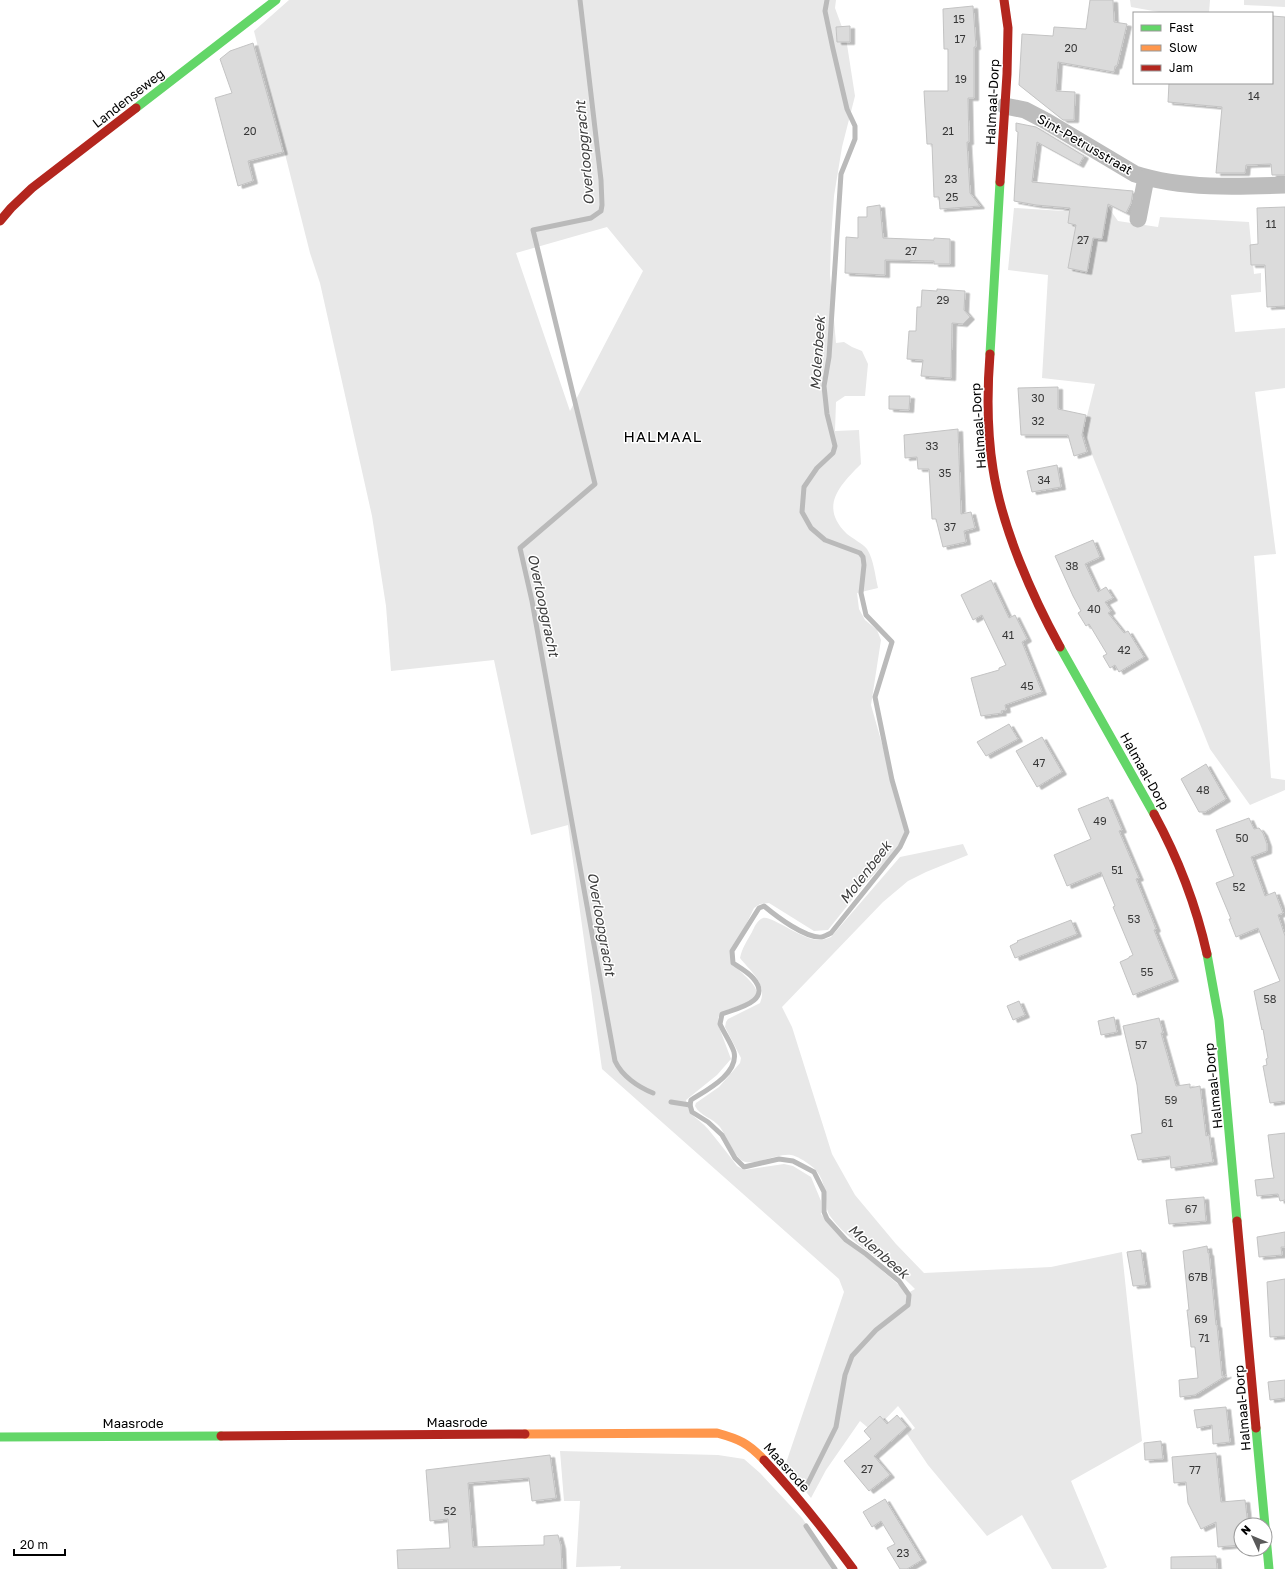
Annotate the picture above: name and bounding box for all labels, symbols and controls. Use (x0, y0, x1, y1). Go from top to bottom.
house number: 15 (953, 12, 965, 25)
legend (1133, 12, 1273, 84)
text: Fast (1169, 20, 1194, 35)
house number: 17 (954, 32, 966, 45)
text: Slow (1169, 40, 1197, 55)
house number: 20 (1064, 41, 1078, 54)
street label: Halmaal-Dorp (982, 59, 1002, 145)
text: Jam (1169, 60, 1193, 75)
street label: Landenseweg (89, 65, 167, 131)
house number: 19 (955, 72, 967, 85)
house number: 14 (1248, 89, 1260, 102)
water label: Overloopgracht (571, 99, 597, 206)
street label: Sint-Petrusstraat (1035, 110, 1135, 178)
house number: 20 (243, 124, 257, 137)
house number: 21 (942, 124, 954, 137)
house number: 23 (945, 172, 957, 185)
house number: 25 (946, 190, 958, 203)
house number: 11 (1266, 217, 1276, 230)
house number: 27 (1077, 233, 1089, 246)
house number: 27 (905, 244, 917, 257)
house number: 29 (936, 293, 950, 306)
water label: Molenbeek (806, 313, 828, 391)
street label: Halmaal-Dorp (967, 382, 989, 470)
house number: 30 (1031, 391, 1045, 404)
house number: 32 (1032, 414, 1044, 427)
district label: HALMAAL (624, 427, 702, 445)
house number: 33 (926, 439, 938, 452)
house number: 35 (939, 466, 951, 479)
house number: 34 (1037, 473, 1051, 486)
house number: 37 (944, 520, 956, 533)
water label: Overloopgracht (525, 552, 563, 659)
house number: 38 (1065, 559, 1079, 572)
house number: 40 (1087, 602, 1101, 615)
house number: 41 (1002, 628, 1014, 641)
house number: 42 (1117, 643, 1131, 656)
house number: 45 (1020, 679, 1034, 692)
street label: Halmaal-Dorp (1117, 729, 1173, 813)
house number: 47 (1033, 756, 1045, 769)
house number: 48 (1196, 783, 1210, 796)
house number: 49 (1093, 814, 1107, 827)
house number: 50 (1235, 831, 1249, 844)
water label: Molenbeek (835, 836, 896, 907)
house number: 51 (1111, 863, 1123, 876)
water label: Overloopgracht (585, 871, 620, 978)
house number: 52 (1233, 880, 1245, 893)
house number: 53 (1128, 912, 1140, 925)
house number: 55 (1141, 965, 1153, 978)
house number: 58 (1263, 992, 1277, 1005)
house number: 57 (1135, 1038, 1147, 1051)
street label: Halmaal-Dorp (1201, 1042, 1225, 1130)
house number: 59 (1164, 1093, 1178, 1106)
house number: 61 (1161, 1116, 1173, 1129)
house number: 67 (1185, 1202, 1197, 1215)
water label: Molenbeek (845, 1220, 914, 1283)
house number: 67B (1188, 1270, 1208, 1283)
house number: 69 (1194, 1312, 1208, 1325)
house number: 71 (1198, 1331, 1210, 1344)
street label: Halmaal-Dorp (1230, 1364, 1254, 1452)
street label: Maasrode (426, 1414, 488, 1430)
street label: Maasrode (102, 1415, 164, 1431)
street label: Maasrode (761, 1439, 813, 1495)
house number: 27 (861, 1462, 873, 1475)
house number: 77 (1189, 1463, 1201, 1476)
house number: 52 (444, 1504, 456, 1517)
north arrow (1233, 1517, 1273, 1557)
text: N (1238, 1522, 1253, 1537)
scale bar (14, 1531, 65, 1557)
text: 20 m (20, 1537, 48, 1552)
house number: 23 (897, 1546, 909, 1559)

